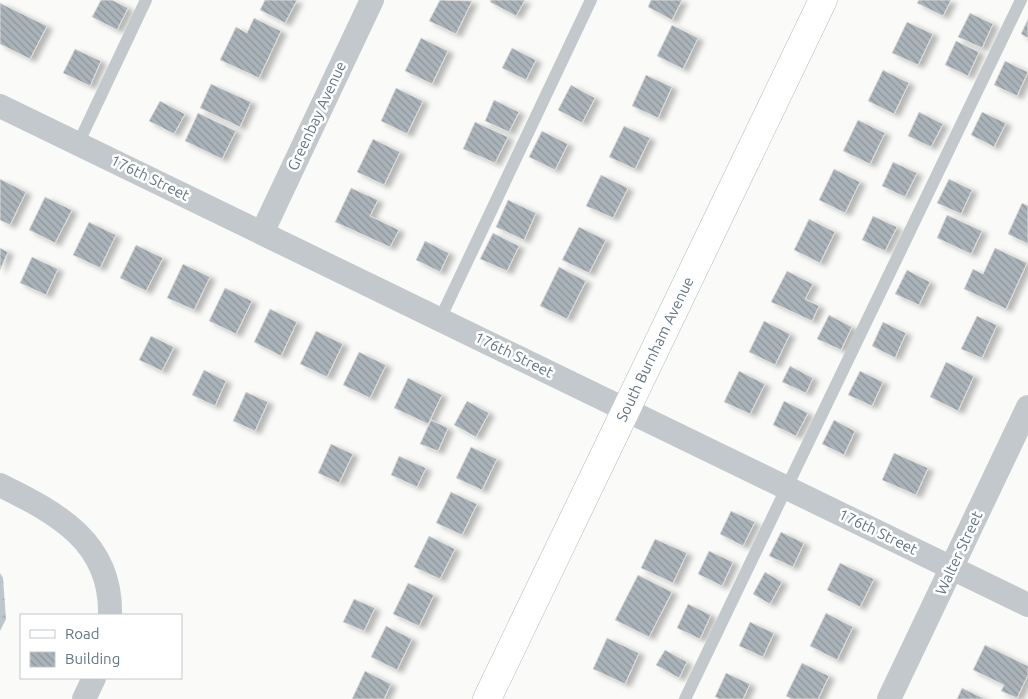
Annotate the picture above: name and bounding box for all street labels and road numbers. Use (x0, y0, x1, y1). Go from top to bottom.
street label: Greenbay Avenue (284, 59, 349, 173)
street label: 176th Street (108, 151, 192, 204)
street label: South Burnham Avenue (613, 274, 697, 424)
street label: 176th Street (472, 328, 556, 381)
street label: 176th Street (836, 505, 920, 558)
street label: Walter Street (932, 508, 985, 597)

